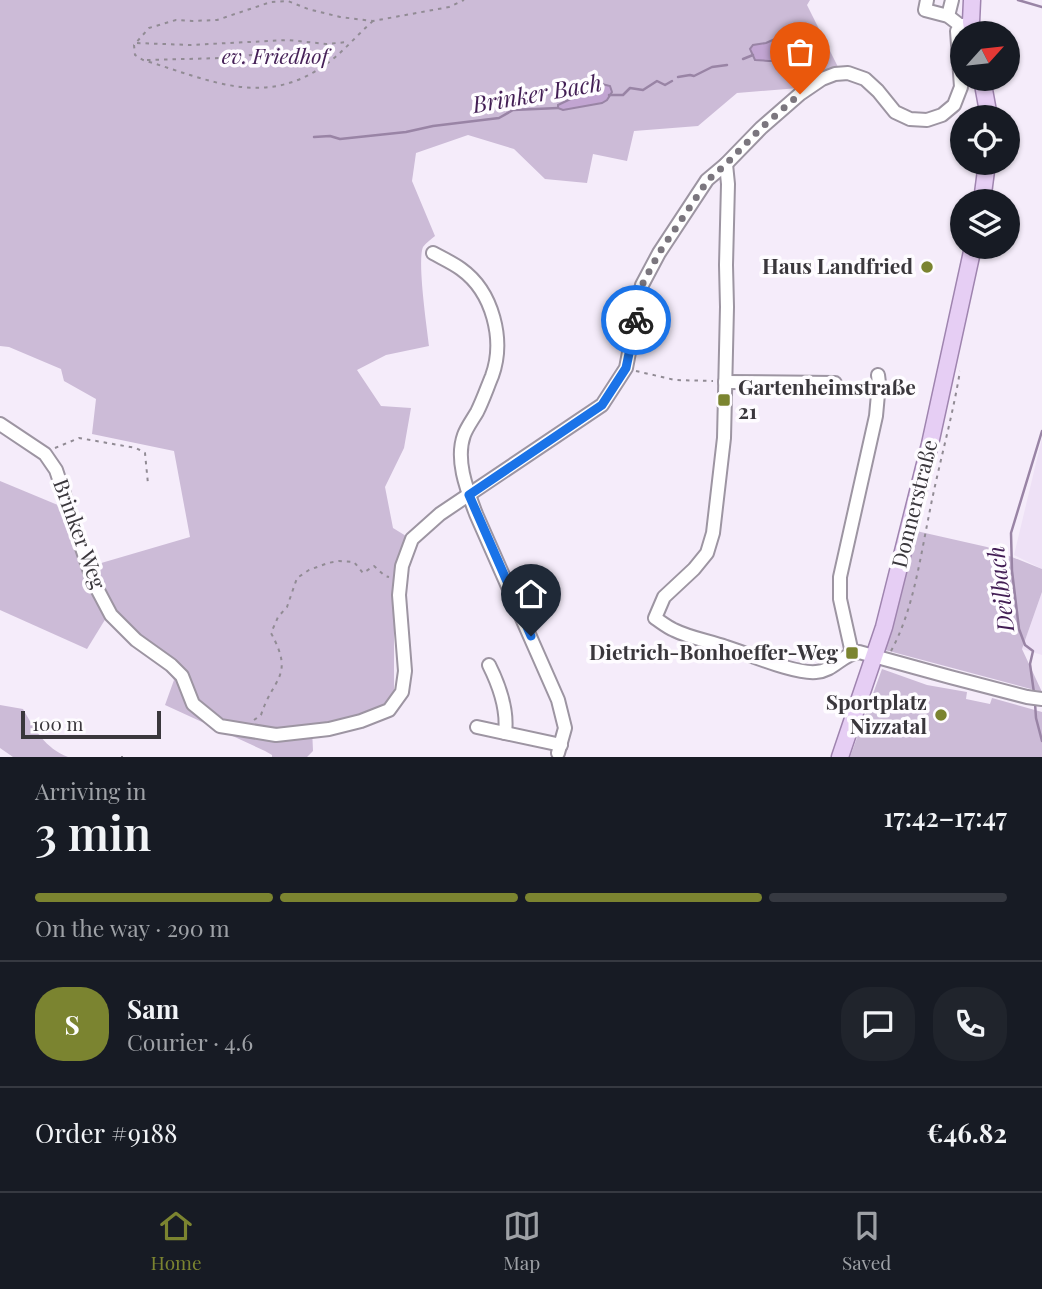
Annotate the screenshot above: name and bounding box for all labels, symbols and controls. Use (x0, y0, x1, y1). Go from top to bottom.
north arrow (950, 21, 1020, 91)
map controls (950, 21, 1020, 259)
pin (770, 22, 830, 94)
icon: bag (781, 33, 819, 71)
park label: ev. Friedhof (222, 41, 332, 69)
water label: Brinker Bach (469, 66, 604, 119)
button: locate (950, 105, 1020, 175)
button: layers (950, 189, 1020, 259)
place label: Haus Landfried (762, 251, 913, 279)
marker: Haus Landfried (919, 259, 935, 275)
courier (601, 285, 671, 355)
icon: bike (617, 301, 655, 339)
place label: Gartenheimstraße 21 (738, 372, 916, 424)
marker: Gartenheimstraße 21 (716, 392, 732, 408)
street label: Donnerstraße (884, 436, 943, 571)
street label: Brinker Weg (48, 474, 114, 592)
water label: Deilbach (979, 545, 1020, 635)
pin (501, 564, 561, 636)
icon: home (512, 575, 550, 613)
place label: Dietrich-Bonhoeffer-Weg (589, 637, 838, 665)
marker: Dietrich-Bonhoeffer-Weg (844, 645, 860, 661)
place label: Sportplatz Nizzatal (826, 687, 927, 739)
marker: Sportplatz Nizzatal (933, 707, 949, 723)
scale bar (21, 708, 161, 740)
text: 100 m (32, 710, 83, 736)
text: Arriving in (35, 775, 147, 806)
text: 17:42–17:47 (883, 799, 1007, 834)
text: 3 min (35, 801, 151, 863)
text: On the way · 290 m (35, 912, 230, 943)
button: chat (841, 987, 915, 1061)
button: phone (933, 987, 1007, 1061)
text: Sam (127, 991, 179, 1026)
text: S (64, 1007, 80, 1042)
text: Courier · 4.6 (127, 1026, 253, 1057)
text: Order #9188 (35, 1115, 178, 1150)
text: €46.82 (927, 1115, 1007, 1150)
tab: Home (151, 1207, 202, 1275)
tab: Map (503, 1207, 541, 1275)
tab: Saved (842, 1207, 891, 1275)

